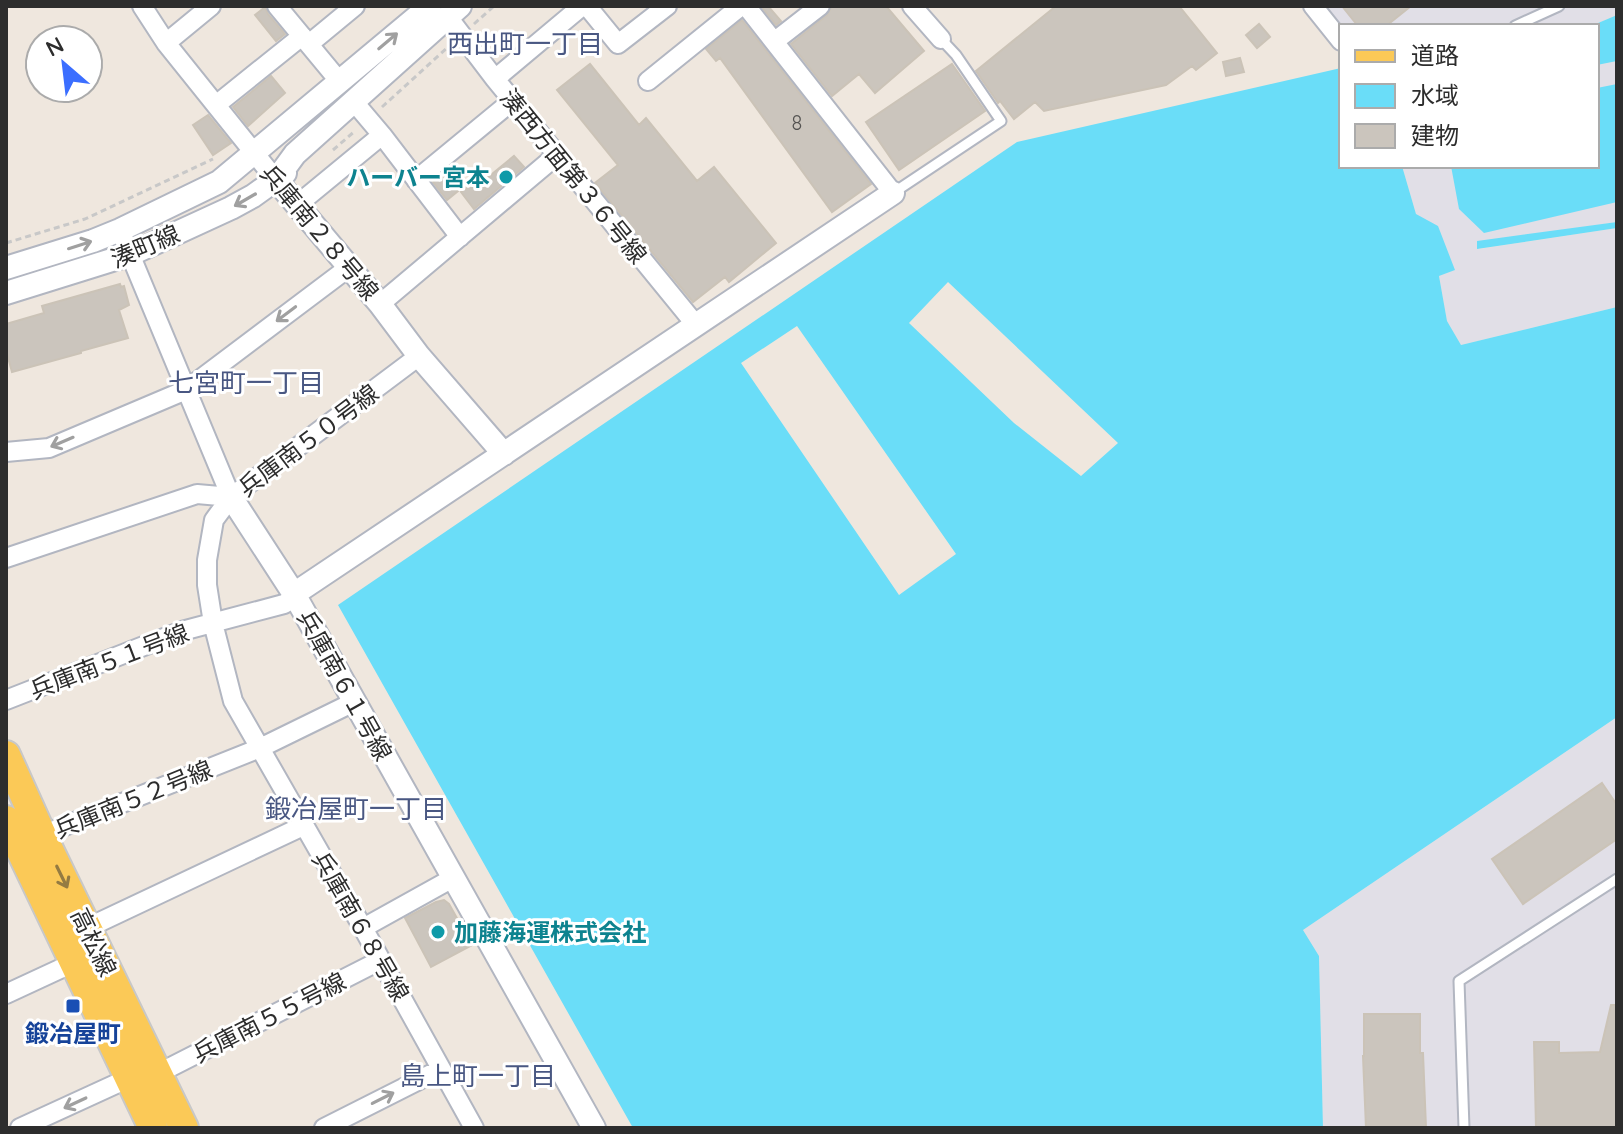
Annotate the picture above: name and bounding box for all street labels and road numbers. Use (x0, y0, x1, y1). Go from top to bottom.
street label: 湊西方面第３６号線 (494, 83, 654, 269)
street label: 兵庫南２８号線 (255, 158, 385, 306)
street label: 湊町線 (106, 218, 184, 274)
street label: 兵庫南５０号線 (232, 377, 384, 503)
street label: 兵庫南６１号線 (291, 604, 399, 766)
street label: 兵庫南５１号線 (25, 617, 193, 705)
street label: 兵庫南５２号線 (49, 754, 217, 844)
street label: 兵庫南６８号線 (306, 846, 416, 1006)
street label: 高松線 (65, 903, 123, 981)
street label: 兵庫南５５号線 (187, 965, 351, 1069)

